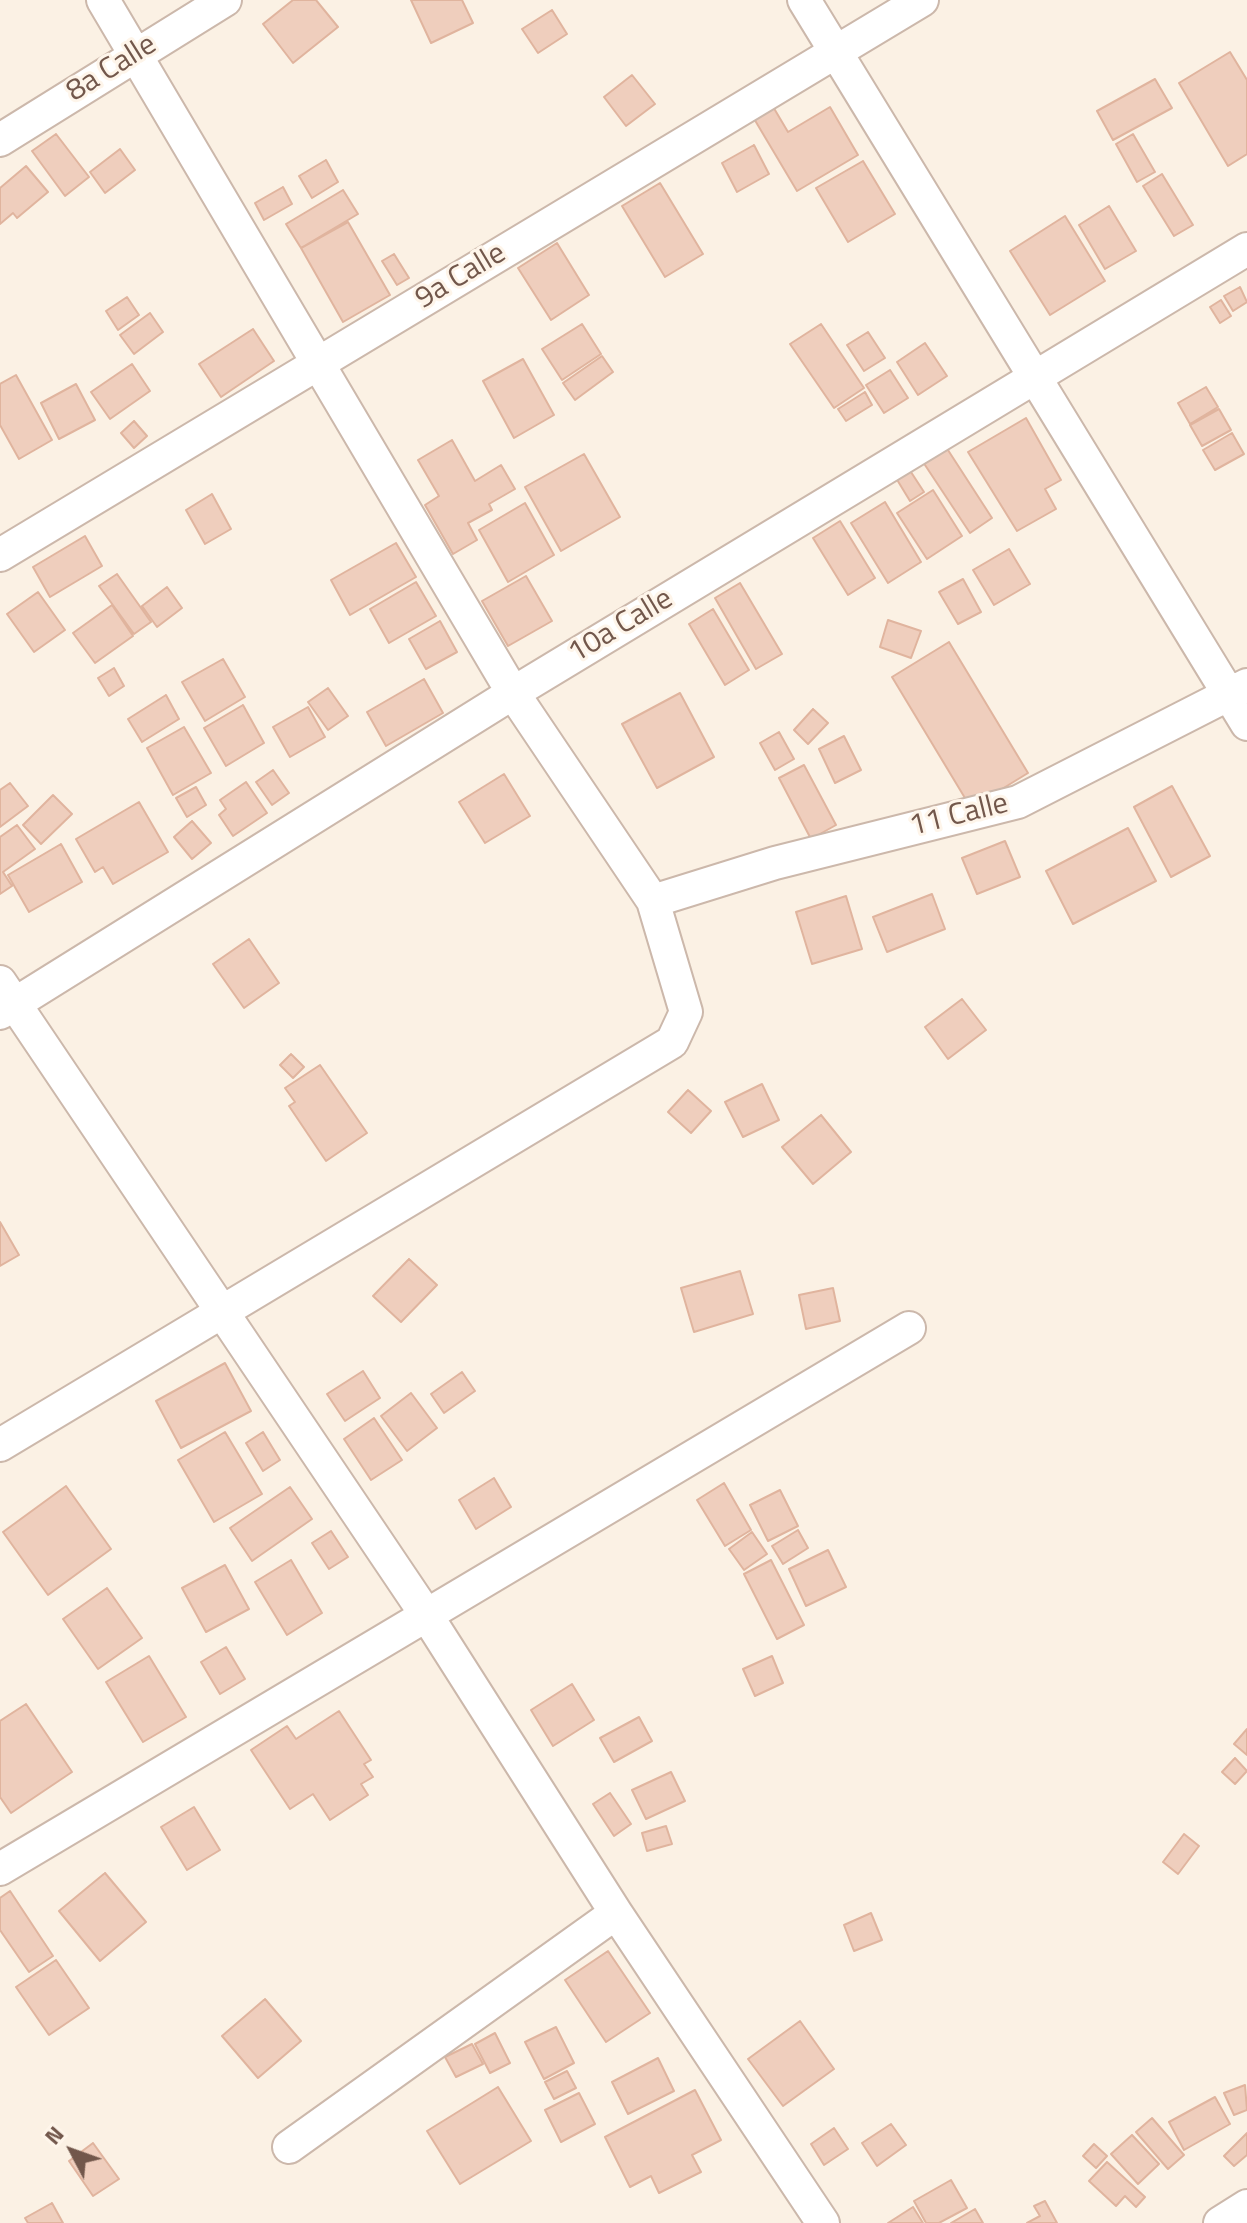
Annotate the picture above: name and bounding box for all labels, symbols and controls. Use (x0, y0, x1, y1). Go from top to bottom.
street label: 8a Calle (61, 28, 163, 110)
street label: 9a Calle (409, 236, 513, 318)
street label: 10a Calle (562, 582, 680, 672)
street label: 11 Calle (906, 786, 1012, 846)
north arrow (32, 2111, 112, 2191)
text: N (36, 2118, 72, 2152)

